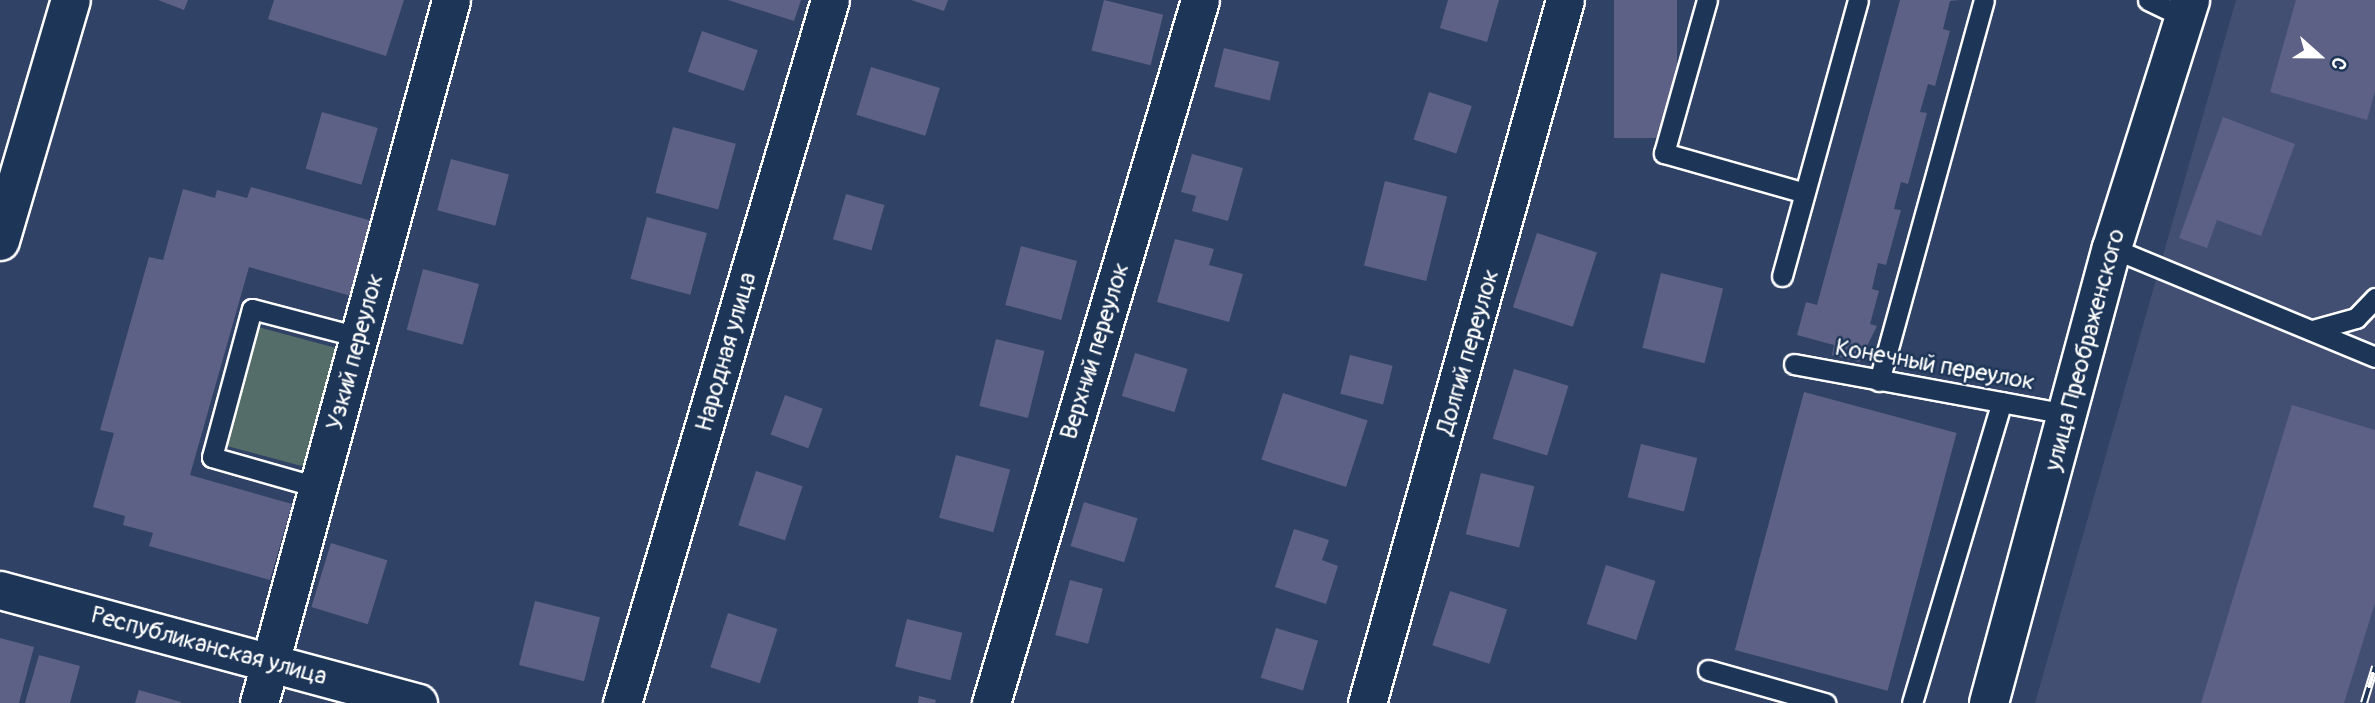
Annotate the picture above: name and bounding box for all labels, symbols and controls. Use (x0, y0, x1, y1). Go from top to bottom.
north arrow (2284, 21, 2354, 91)
text: С (2325, 54, 2352, 73)
street label: улица Преображенского (2039, 226, 2131, 474)
street label: Верхний переулок (1054, 259, 1136, 443)
street label: Долгий переулок (1431, 266, 1505, 438)
street label: Народная улица (690, 269, 762, 435)
street label: Узкий переулок (320, 270, 390, 434)
street label: Конечный переулок (1833, 333, 2037, 397)
street label: Республиканская улица (88, 601, 330, 691)

